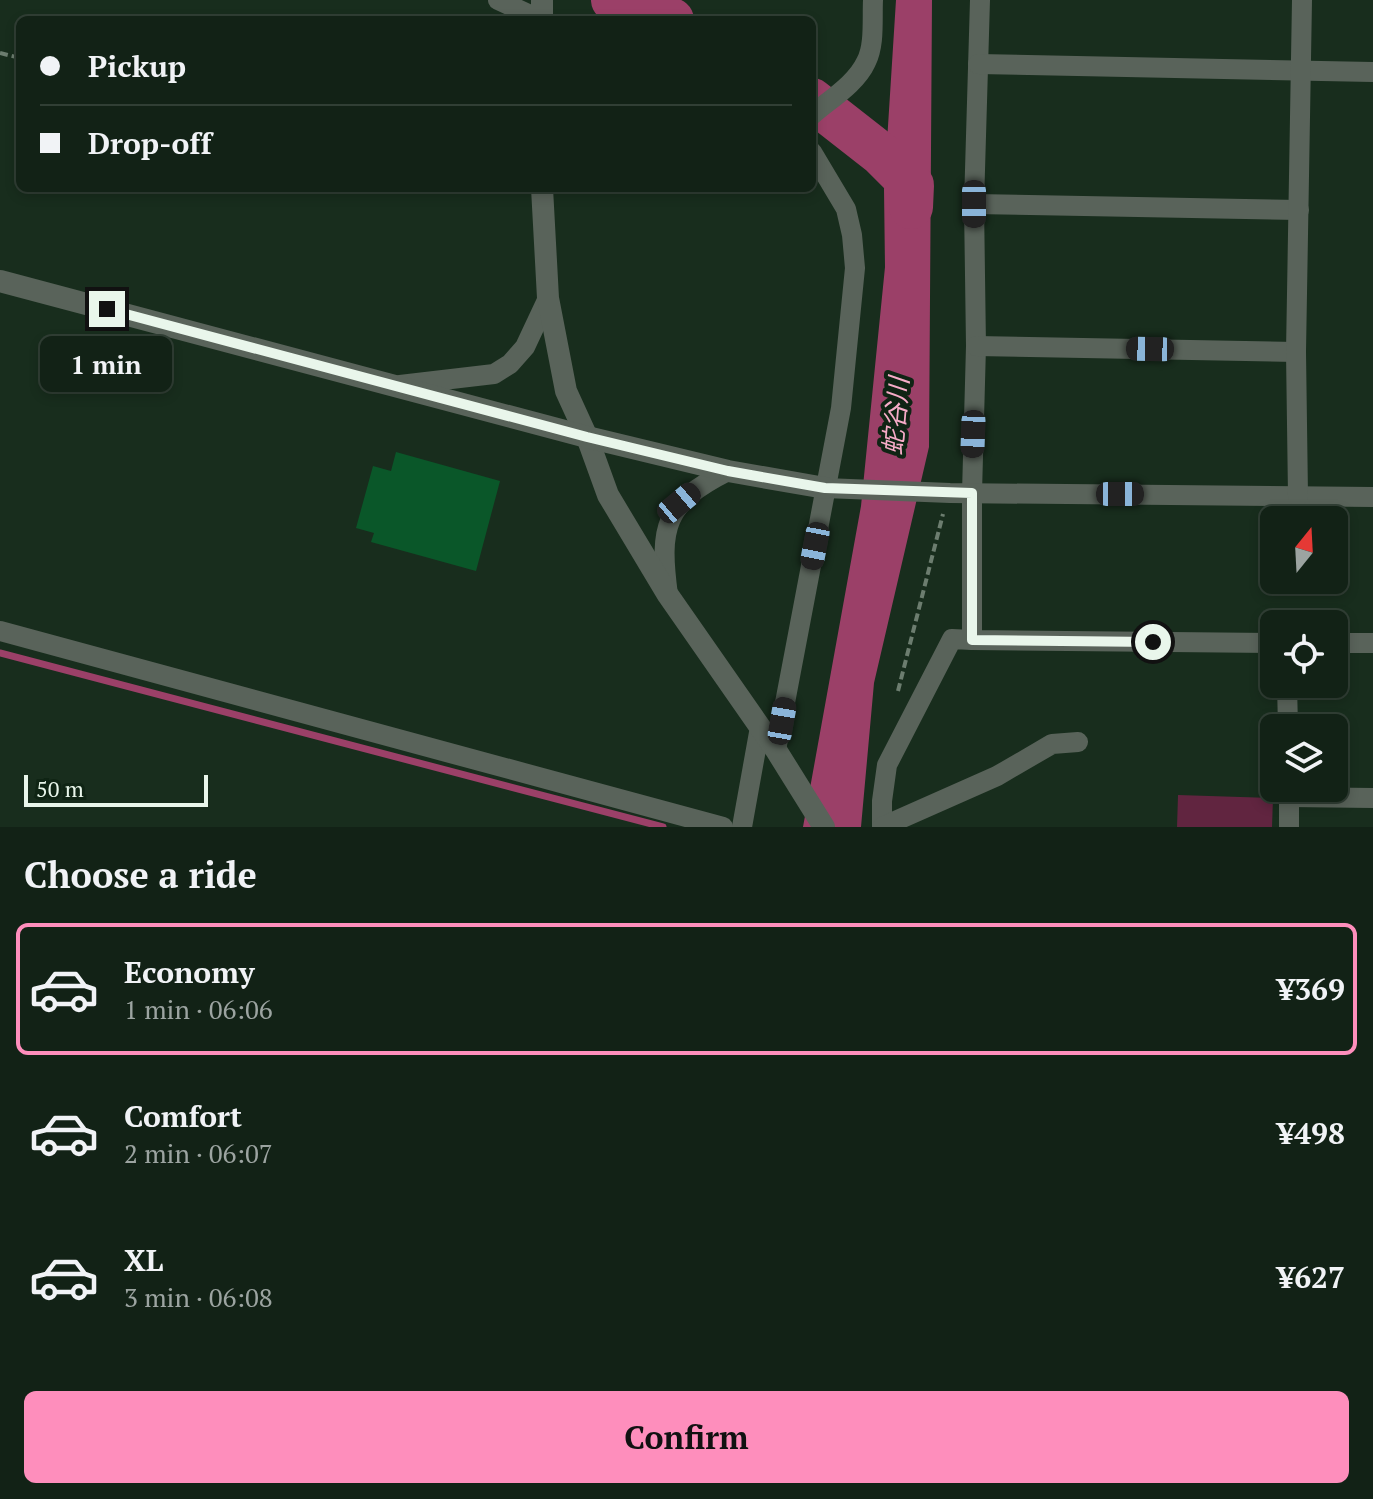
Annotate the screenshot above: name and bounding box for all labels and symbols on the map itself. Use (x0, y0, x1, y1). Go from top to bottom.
car (962, 180, 986, 228)
route end (89, 291, 125, 327)
callout: 1 min (41, 337, 173, 393)
car (1126, 337, 1174, 361)
water label: 蛇谷川 (875, 373, 916, 456)
car (960, 410, 986, 458)
car (653, 478, 705, 528)
car (1096, 482, 1144, 506)
north arrow (1260, 506, 1348, 594)
car (799, 520, 831, 572)
route start (1135, 624, 1171, 660)
car (766, 695, 798, 747)
scale bar (24, 771, 208, 807)

